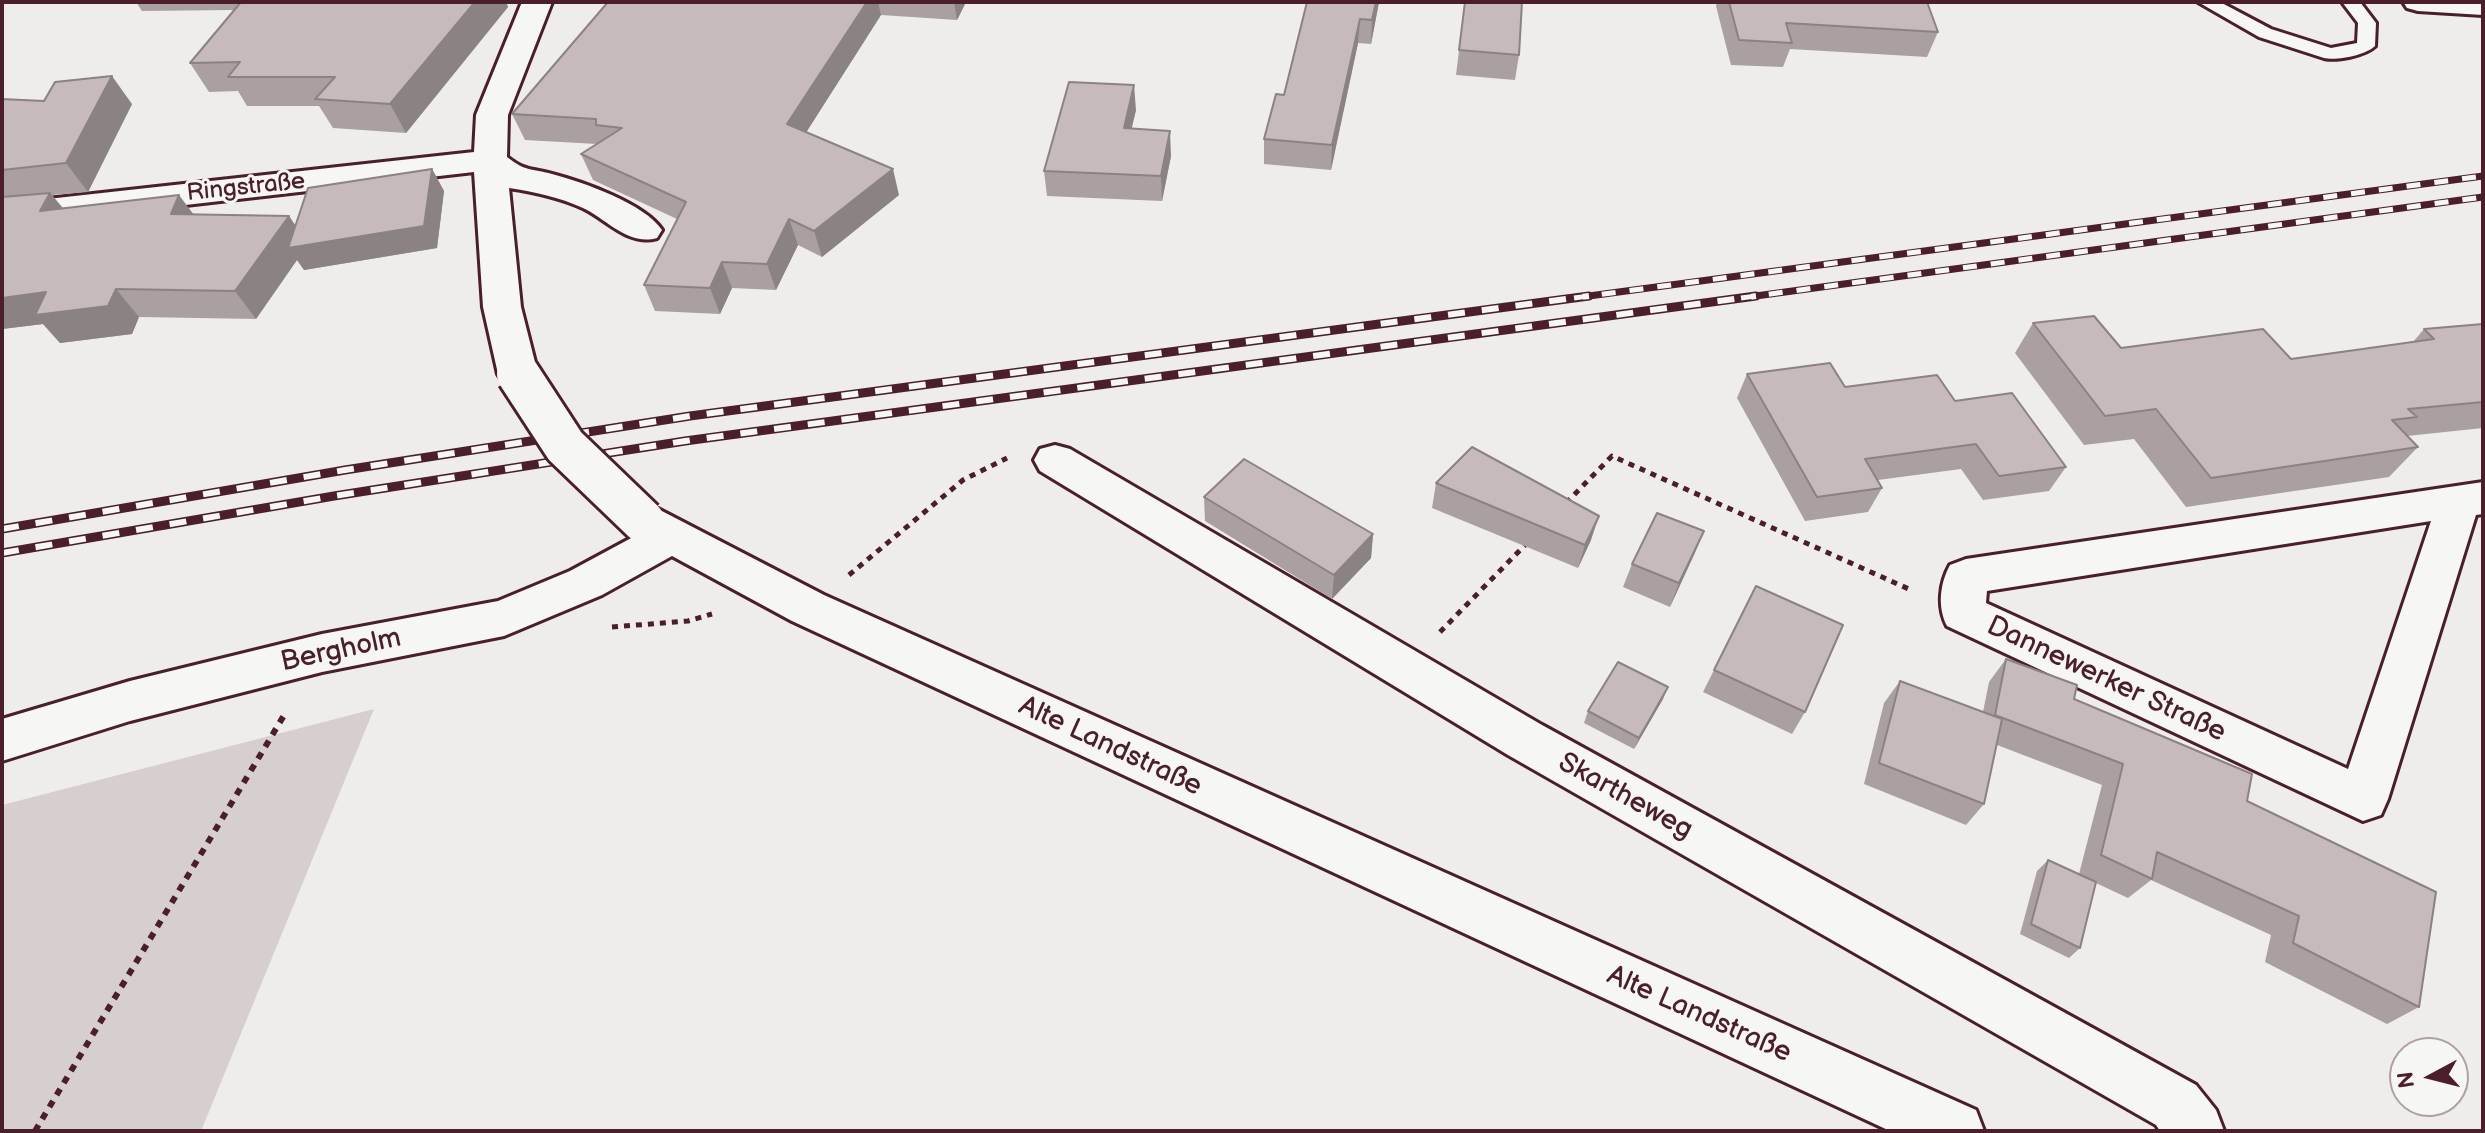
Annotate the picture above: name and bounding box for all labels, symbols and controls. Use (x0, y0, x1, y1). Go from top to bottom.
street label: Ringstraße (185, 167, 307, 209)
street label: Dannewerker Straße (1981, 610, 2231, 750)
street label: Bergholm (278, 622, 404, 680)
street label: Alte Landstraße (1013, 690, 1207, 804)
street label: Skartheweg (1552, 746, 1698, 848)
street label: Alte Landstraße (1602, 959, 1796, 1071)
north arrow (2389, 1037, 2469, 1117)
text: N (2392, 1070, 2421, 1090)

